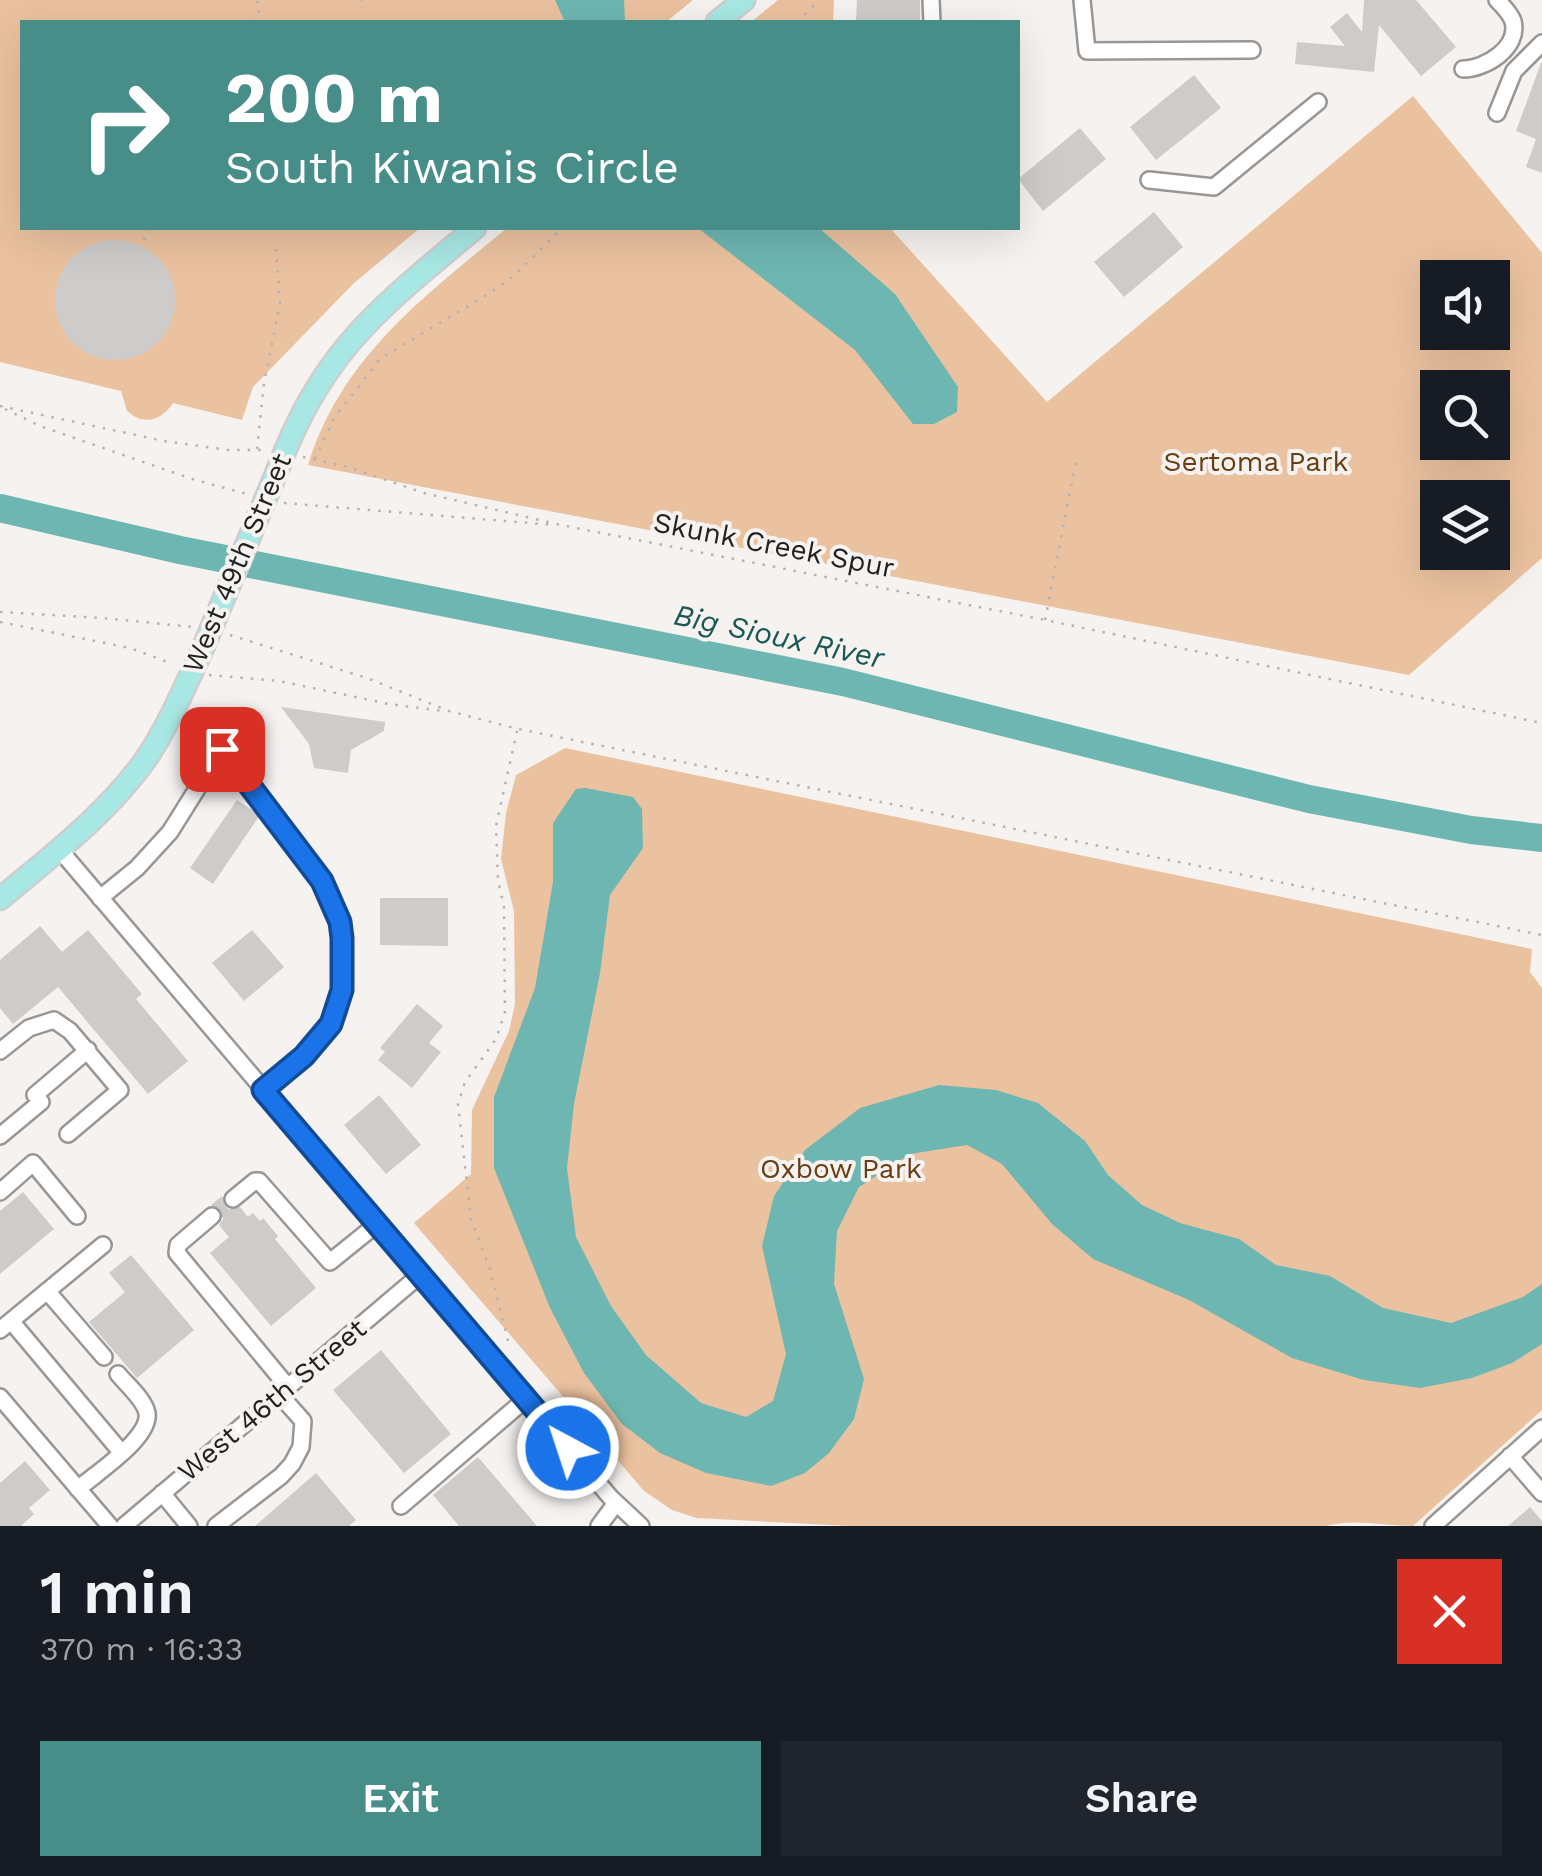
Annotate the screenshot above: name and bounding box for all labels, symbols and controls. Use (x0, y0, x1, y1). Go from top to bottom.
text: 200 m (225, 57, 443, 139)
icon: right (60, 60, 190, 190)
text: South Kiwanis Circle (225, 141, 679, 194)
map controls (1420, 260, 1510, 570)
button: sound (1420, 260, 1510, 350)
button: search (1420, 370, 1510, 460)
park label: Sertoma Park (1164, 445, 1349, 478)
street label: West 49th Street (176, 448, 298, 678)
button: layers (1420, 480, 1510, 570)
street label: Skunk Creek Spur (651, 505, 897, 585)
water label: Big Sioux River (671, 597, 889, 676)
pin (180, 707, 265, 792)
icon: arrive (195, 722, 250, 777)
park label: Oxbow Park (760, 1152, 922, 1185)
street label: West 46th Street (171, 1312, 373, 1488)
position arrow (516, 1396, 620, 1500)
text: 1 min (40, 1557, 194, 1628)
button: close (1397, 1559, 1502, 1664)
text: 370 m · 16:33 (40, 1630, 243, 1668)
button: Exit (40, 1741, 761, 1856)
button: Share (781, 1741, 1502, 1856)

